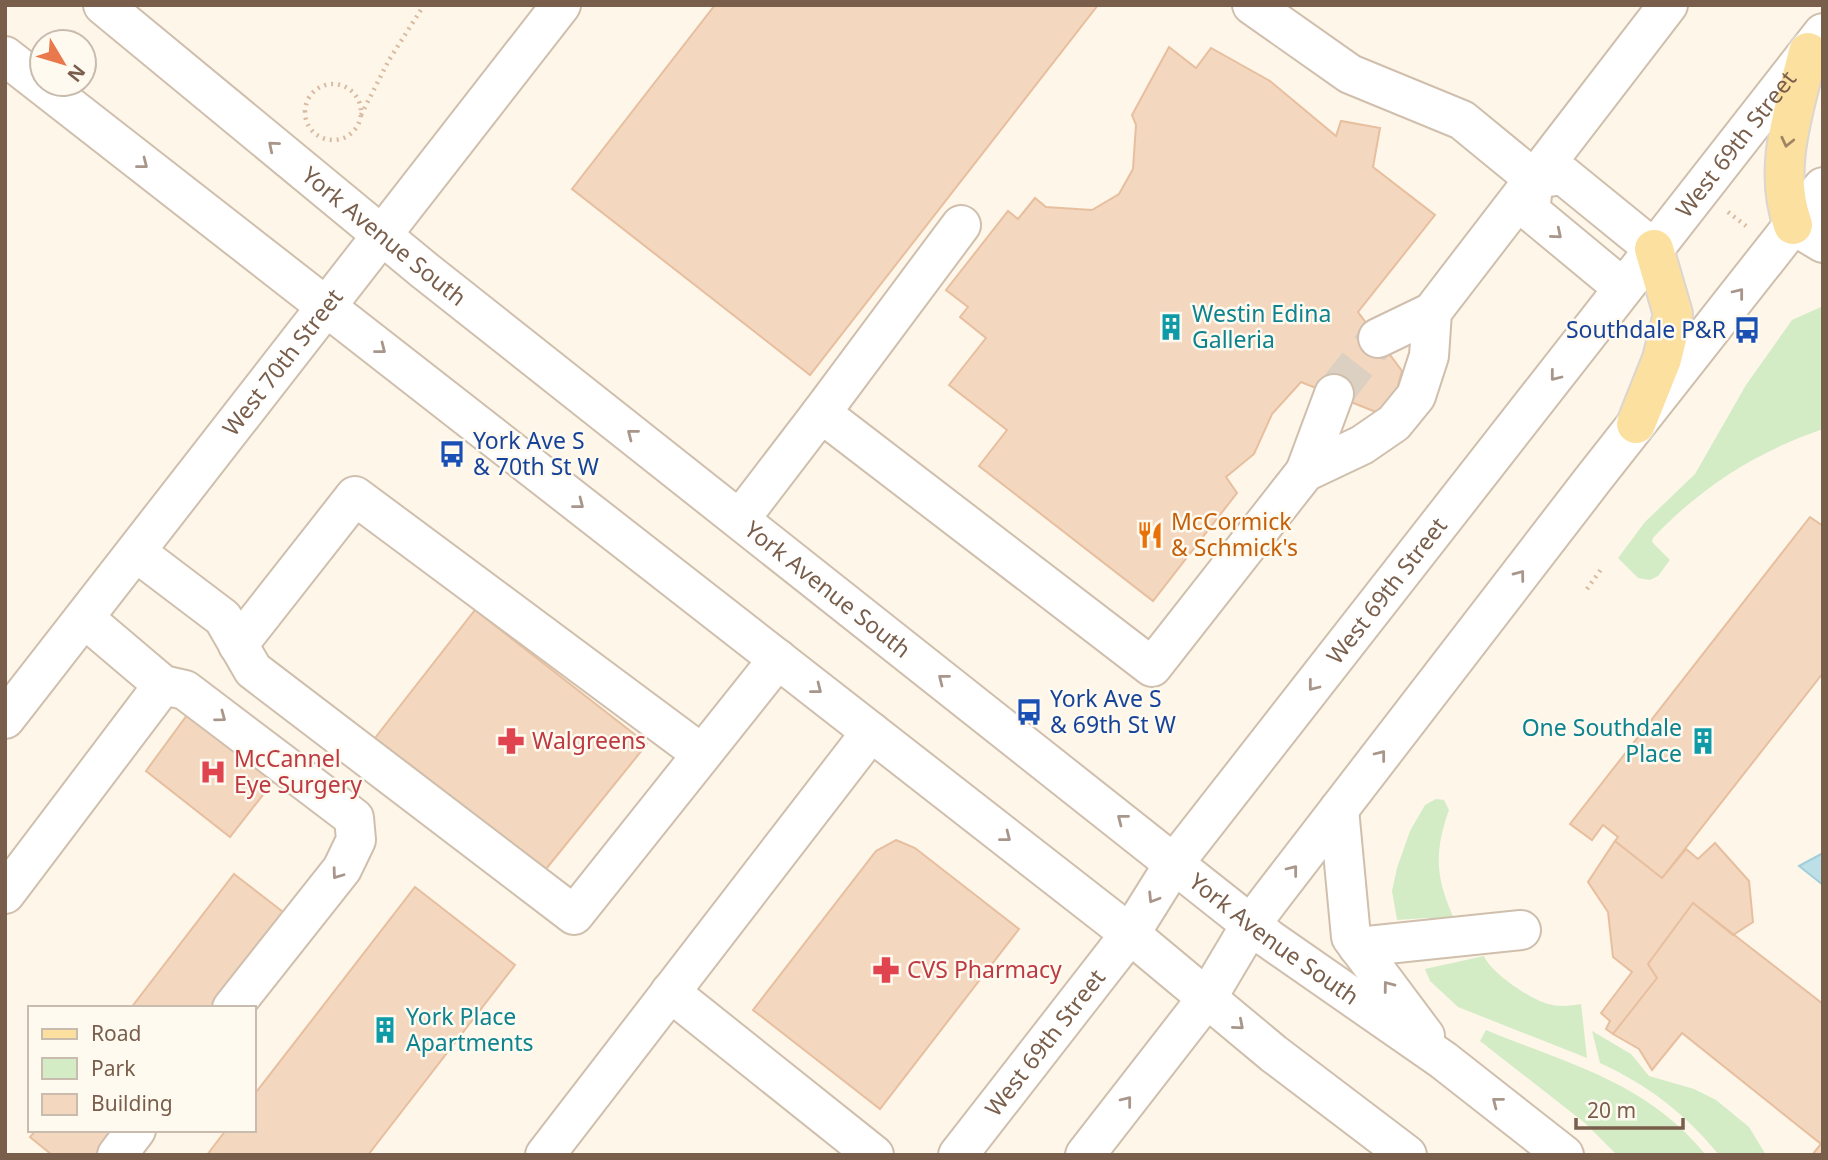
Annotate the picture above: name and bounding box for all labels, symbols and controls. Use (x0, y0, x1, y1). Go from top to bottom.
north arrow (28, 28, 98, 98)
text: N (61, 59, 91, 88)
street label: West 69th Street (1668, 63, 1803, 224)
one-way arrow (1781, 136, 1796, 148)
one-way arrow (268, 142, 281, 154)
one-way arrow (135, 155, 148, 168)
street label: York Avenue South (296, 159, 473, 313)
one-way arrow (1550, 225, 1562, 238)
street label: West 70th Street (215, 282, 349, 442)
one-way arrow (1731, 289, 1744, 301)
place label: Westin Edina Galleria (1192, 297, 1331, 355)
building icon: Westin Edina Galleria (1156, 312, 1186, 342)
place label: Southdale P&R (1566, 313, 1726, 345)
bus stop icon: Southdale P&R (1732, 315, 1762, 345)
one-way arrow (373, 340, 386, 353)
one-way arrow (1550, 368, 1563, 380)
place label: York Ave S & 70th St W (473, 424, 600, 482)
one-way arrow (627, 430, 640, 442)
bus stop icon: York Ave S & 70th St W (437, 439, 467, 469)
one-way arrow (571, 496, 584, 508)
place label: McCormick & Schmick's (1171, 505, 1298, 563)
street label: West 69th Street (1319, 510, 1454, 670)
street label: York Avenue South (738, 513, 918, 664)
restaurant icon: McCormick & Schmick's (1135, 520, 1165, 550)
one-way arrow (1511, 570, 1524, 582)
one-way arrow (938, 674, 950, 687)
one-way arrow (1308, 678, 1321, 690)
one-way arrow (809, 681, 821, 694)
place label: York Ave S & 69th St W (1050, 682, 1177, 740)
bus stop icon: York Ave S & 69th St W (1014, 697, 1044, 727)
one-way arrow (213, 709, 226, 722)
place label: One Southdale Place (1522, 711, 1682, 769)
place label: Walgreens (532, 724, 646, 756)
pharmacy icon: Walgreens (496, 726, 526, 756)
building icon: One Southdale Place (1688, 726, 1718, 756)
place label: McCannel Eye Surgery (234, 742, 362, 800)
one-way arrow (1373, 750, 1385, 763)
hospital icon: McCannel Eye Surgery (198, 757, 228, 787)
one-way arrow (1117, 815, 1129, 828)
one-way arrow (999, 829, 1011, 842)
street label: York Avenue South (1183, 865, 1366, 1012)
one-way arrow (1284, 865, 1297, 877)
one-way arrow (333, 866, 345, 879)
one-way arrow (1148, 890, 1161, 903)
place label: CVS Pharmacy (907, 953, 1062, 985)
pharmacy icon: CVS Pharmacy (871, 955, 901, 985)
street label: West 69th Street (977, 962, 1112, 1123)
one-way arrow (1383, 981, 1396, 994)
place label: York Place Apartments (406, 1000, 534, 1058)
legend (28, 1006, 256, 1132)
building icon: York Place Apartments (370, 1015, 400, 1045)
one-way arrow (1230, 1017, 1243, 1029)
text: Road (91, 1019, 141, 1047)
text: Park (91, 1054, 136, 1082)
scale bar (1576, 1086, 1683, 1130)
text: Building (91, 1089, 173, 1117)
one-way arrow (1118, 1096, 1131, 1109)
text: 20 m (1587, 1096, 1636, 1124)
one-way arrow (1492, 1097, 1504, 1110)

